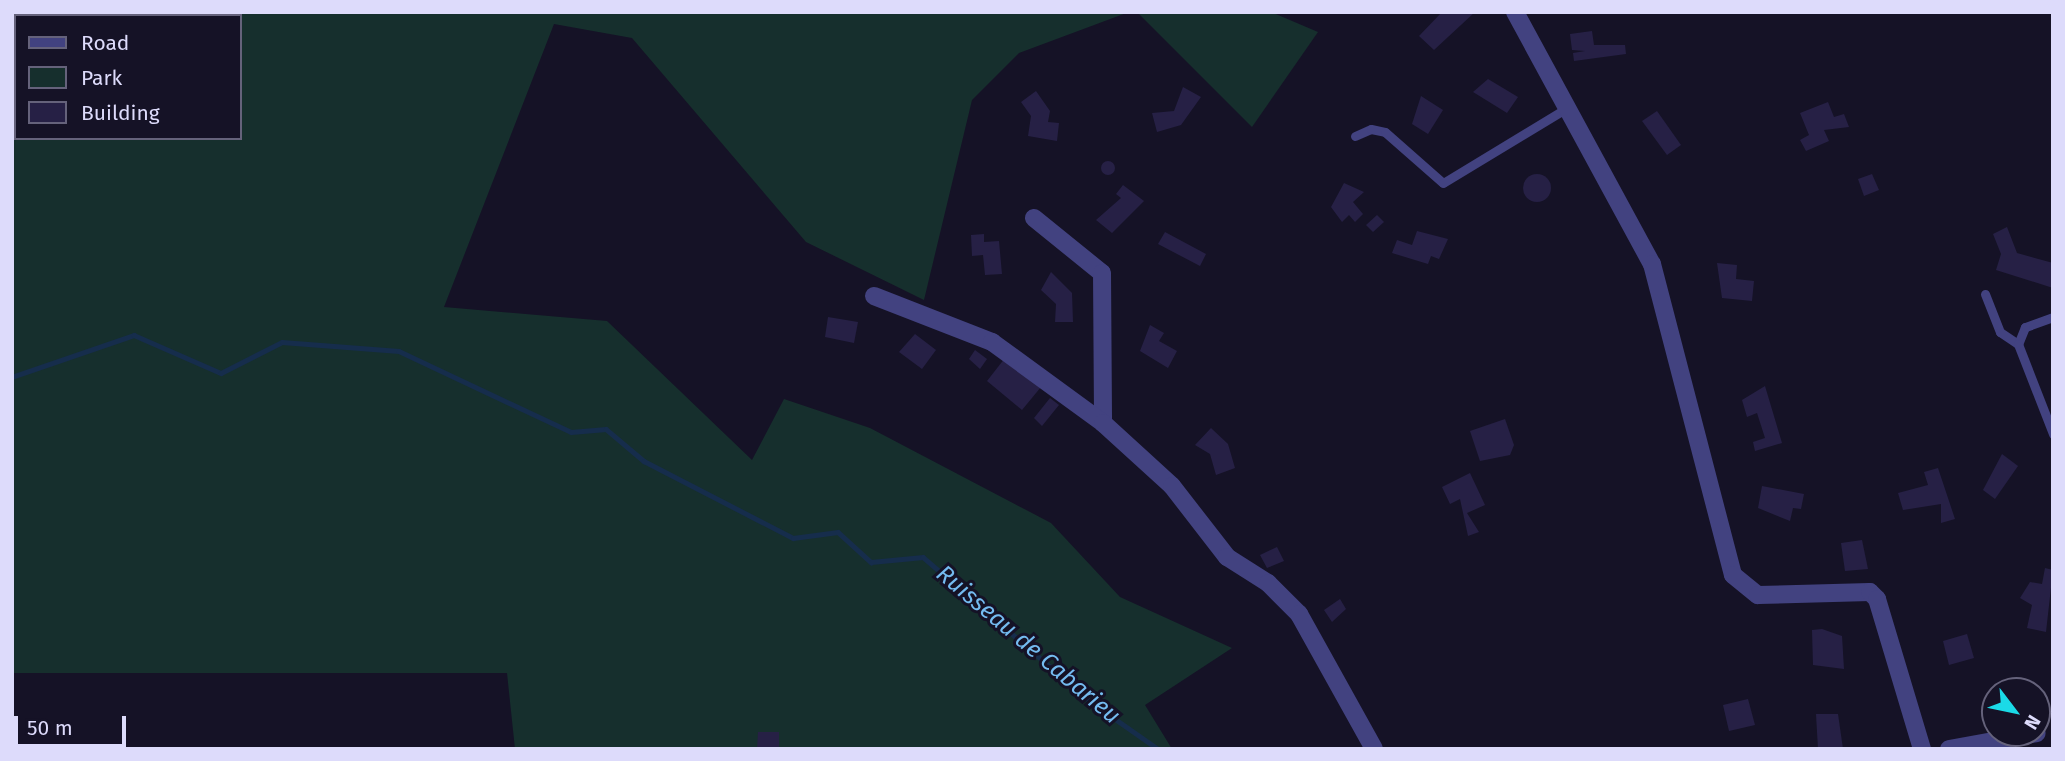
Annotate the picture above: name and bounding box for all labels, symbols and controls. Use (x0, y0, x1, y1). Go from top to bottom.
legend (14, 14, 242, 140)
text: Road (81, 30, 129, 56)
text: Park (81, 65, 122, 91)
text: Building (81, 100, 160, 126)
water label: Ruisseau de Cabarieu (930, 560, 1126, 730)
north arrow (1981, 677, 2051, 747)
scale bar (18, 702, 130, 746)
text: N (2019, 711, 2046, 734)
text: 50 m (27, 715, 73, 741)

